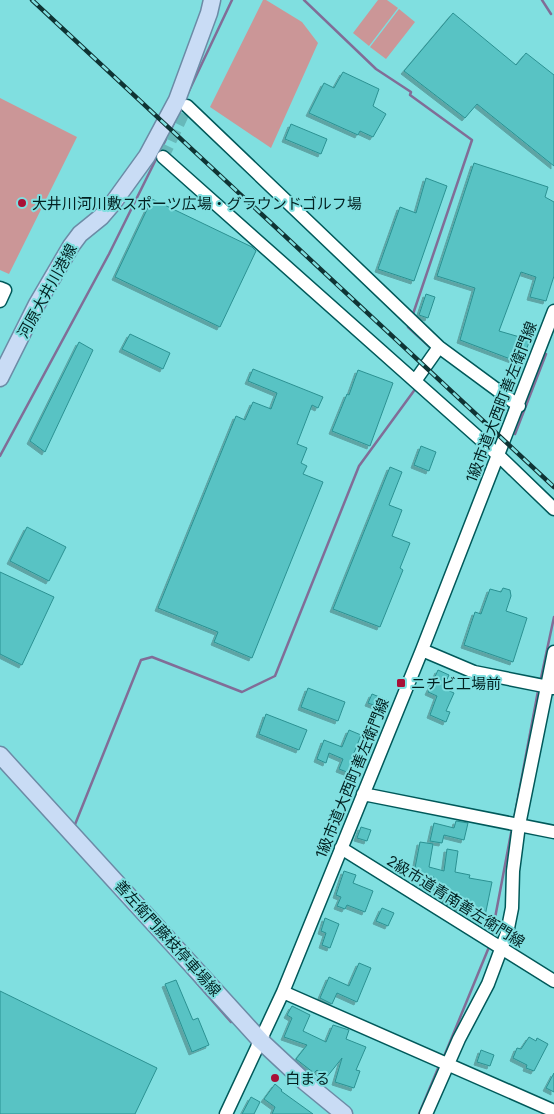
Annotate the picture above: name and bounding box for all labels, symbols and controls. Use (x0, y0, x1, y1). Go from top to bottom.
place label: 大井川河川敷スポーツ広場・グラウンドゴルフ場 (32, 194, 362, 213)
marker: 大井川河川敷スポーツ広場・グラウンドゴルフ場 (16, 197, 28, 209)
street label: 河原大井川港線 (13, 240, 81, 342)
street label: 1級市道大西町善左衛門線 (461, 319, 541, 485)
place label: ニチビ工場前 (411, 674, 501, 693)
marker: ニチビ工場前 (395, 677, 407, 689)
street label: 1級市道大西町善左衛門線 (311, 695, 393, 861)
street label: 2級市道青南善左衛門線 (383, 851, 529, 951)
street label: 善左衛門藤枝停車場線 (111, 876, 225, 1000)
place label: 白まる (285, 1069, 330, 1088)
marker: 白まる (269, 1072, 281, 1084)

